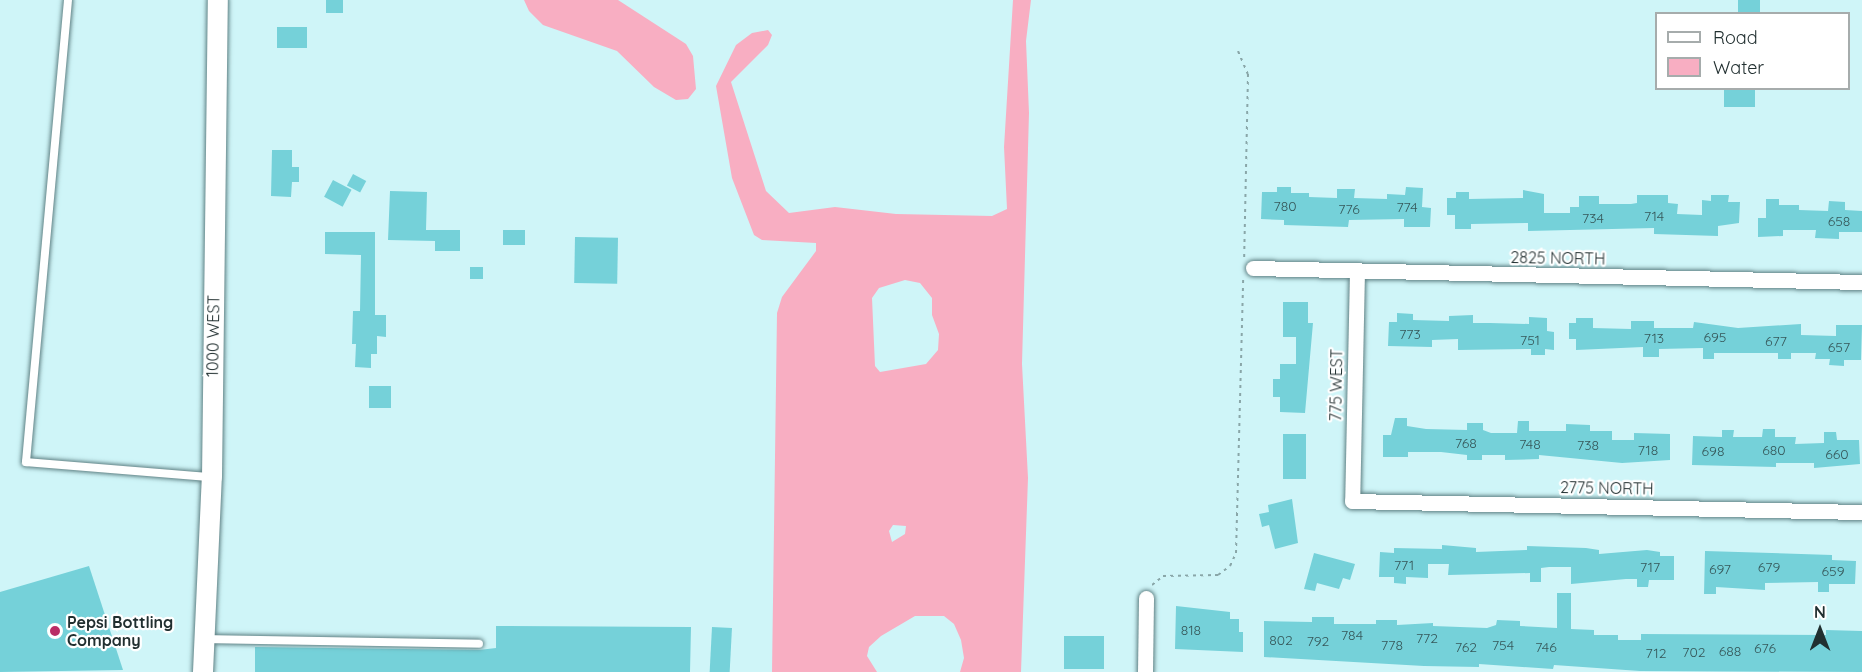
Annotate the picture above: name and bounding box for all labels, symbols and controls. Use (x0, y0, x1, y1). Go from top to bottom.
legend (1655, 12, 1850, 90)
text: Road (1713, 26, 1758, 49)
text: Water (1713, 56, 1764, 79)
house number: 780 (1273, 198, 1297, 214)
house number: 774 (1396, 199, 1418, 215)
house number: 776 (1338, 201, 1360, 217)
house number: 714 (1644, 208, 1664, 224)
house number: 734 (1582, 210, 1604, 226)
house number: 658 (1828, 213, 1850, 229)
street label: 2825 NORTH (1510, 248, 1606, 268)
street label: 1000 WEST (203, 295, 223, 377)
house number: 773 (1399, 326, 1421, 342)
house number: 695 (1704, 329, 1726, 345)
house number: 713 (1644, 330, 1664, 346)
house number: 751 (1520, 332, 1540, 348)
house number: 677 (1765, 333, 1787, 349)
house number: 657 (1828, 339, 1850, 355)
street label: 775 WEST (1326, 348, 1346, 422)
house number: 768 (1455, 435, 1477, 451)
house number: 748 (1519, 436, 1541, 452)
house number: 738 (1577, 437, 1599, 453)
house number: 718 (1638, 442, 1658, 458)
house number: 680 (1762, 442, 1786, 458)
house number: 698 (1702, 443, 1724, 459)
house number: 660 (1825, 446, 1849, 462)
street label: 2775 NORTH (1560, 478, 1654, 498)
house number: 771 (1394, 557, 1414, 573)
house number: 717 (1640, 559, 1660, 575)
house number: 679 (1758, 559, 1780, 575)
house number: 697 (1709, 561, 1731, 577)
house number: 659 (1822, 563, 1844, 579)
north arrow (1790, 600, 1850, 660)
text: N (1814, 602, 1826, 622)
place label: Pepsi Bottling Company (67, 612, 173, 650)
house number: 818 (1181, 622, 1201, 638)
marker: Pepsi Bottling Company (48, 624, 62, 638)
house number: 784 (1341, 627, 1363, 643)
house number: 772 (1416, 630, 1438, 646)
house number: 802 (1269, 632, 1293, 648)
house number: 792 (1307, 633, 1329, 649)
house number: 778 (1381, 637, 1403, 653)
house number: 754 (1492, 637, 1514, 653)
house number: 762 (1455, 639, 1477, 655)
house number: 746 (1535, 639, 1557, 655)
house number: 676 (1754, 640, 1776, 656)
house number: 688 (1719, 643, 1741, 659)
house number: 702 (1682, 644, 1706, 660)
house number: 712 (1646, 645, 1666, 661)

